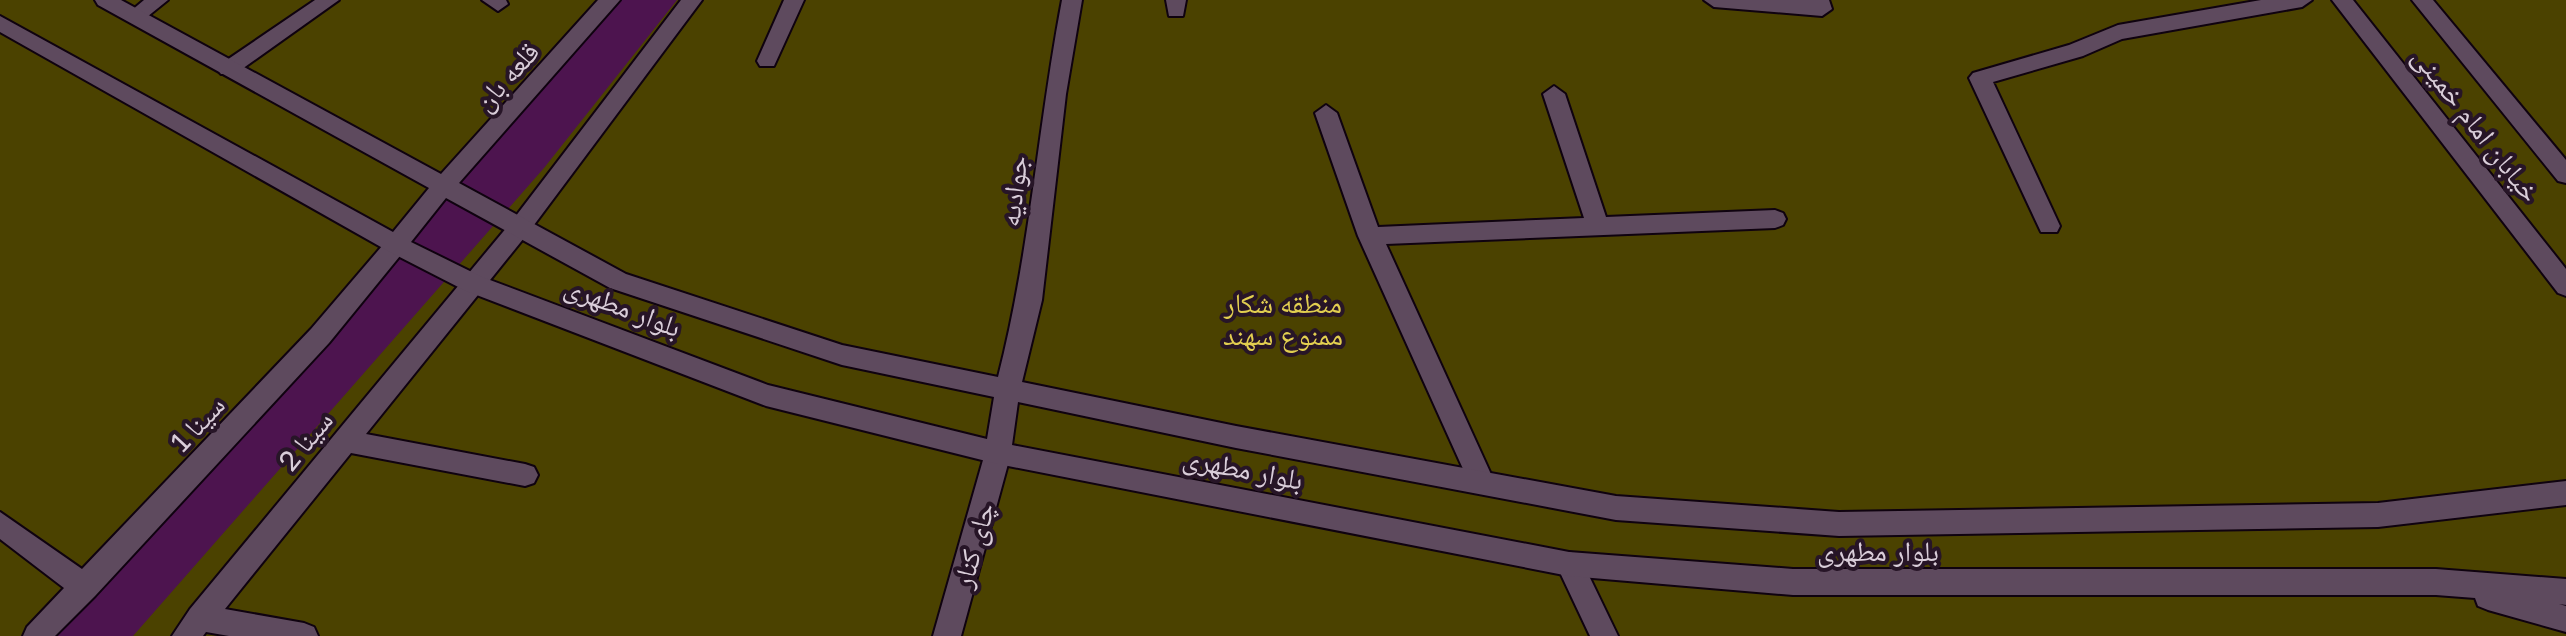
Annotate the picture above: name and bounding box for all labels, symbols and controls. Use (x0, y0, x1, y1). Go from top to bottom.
street label: قلعه بان (467, 35, 546, 118)
street label: خیابان امام خمینی (2404, 40, 2548, 210)
street label: جوادیه (992, 154, 1034, 229)
street label: بلوار مطهری (560, 269, 686, 344)
park label: منطقه شکار ممنوع سهند (1223, 286, 1343, 353)
street label: سینا 1 (163, 388, 231, 458)
street label: سینا 2 (271, 404, 339, 477)
street label: بلوار مطهری (1180, 440, 1306, 497)
street label: چای کنار (945, 499, 1002, 593)
street label: بلوار مطهری (1817, 534, 1939, 568)

